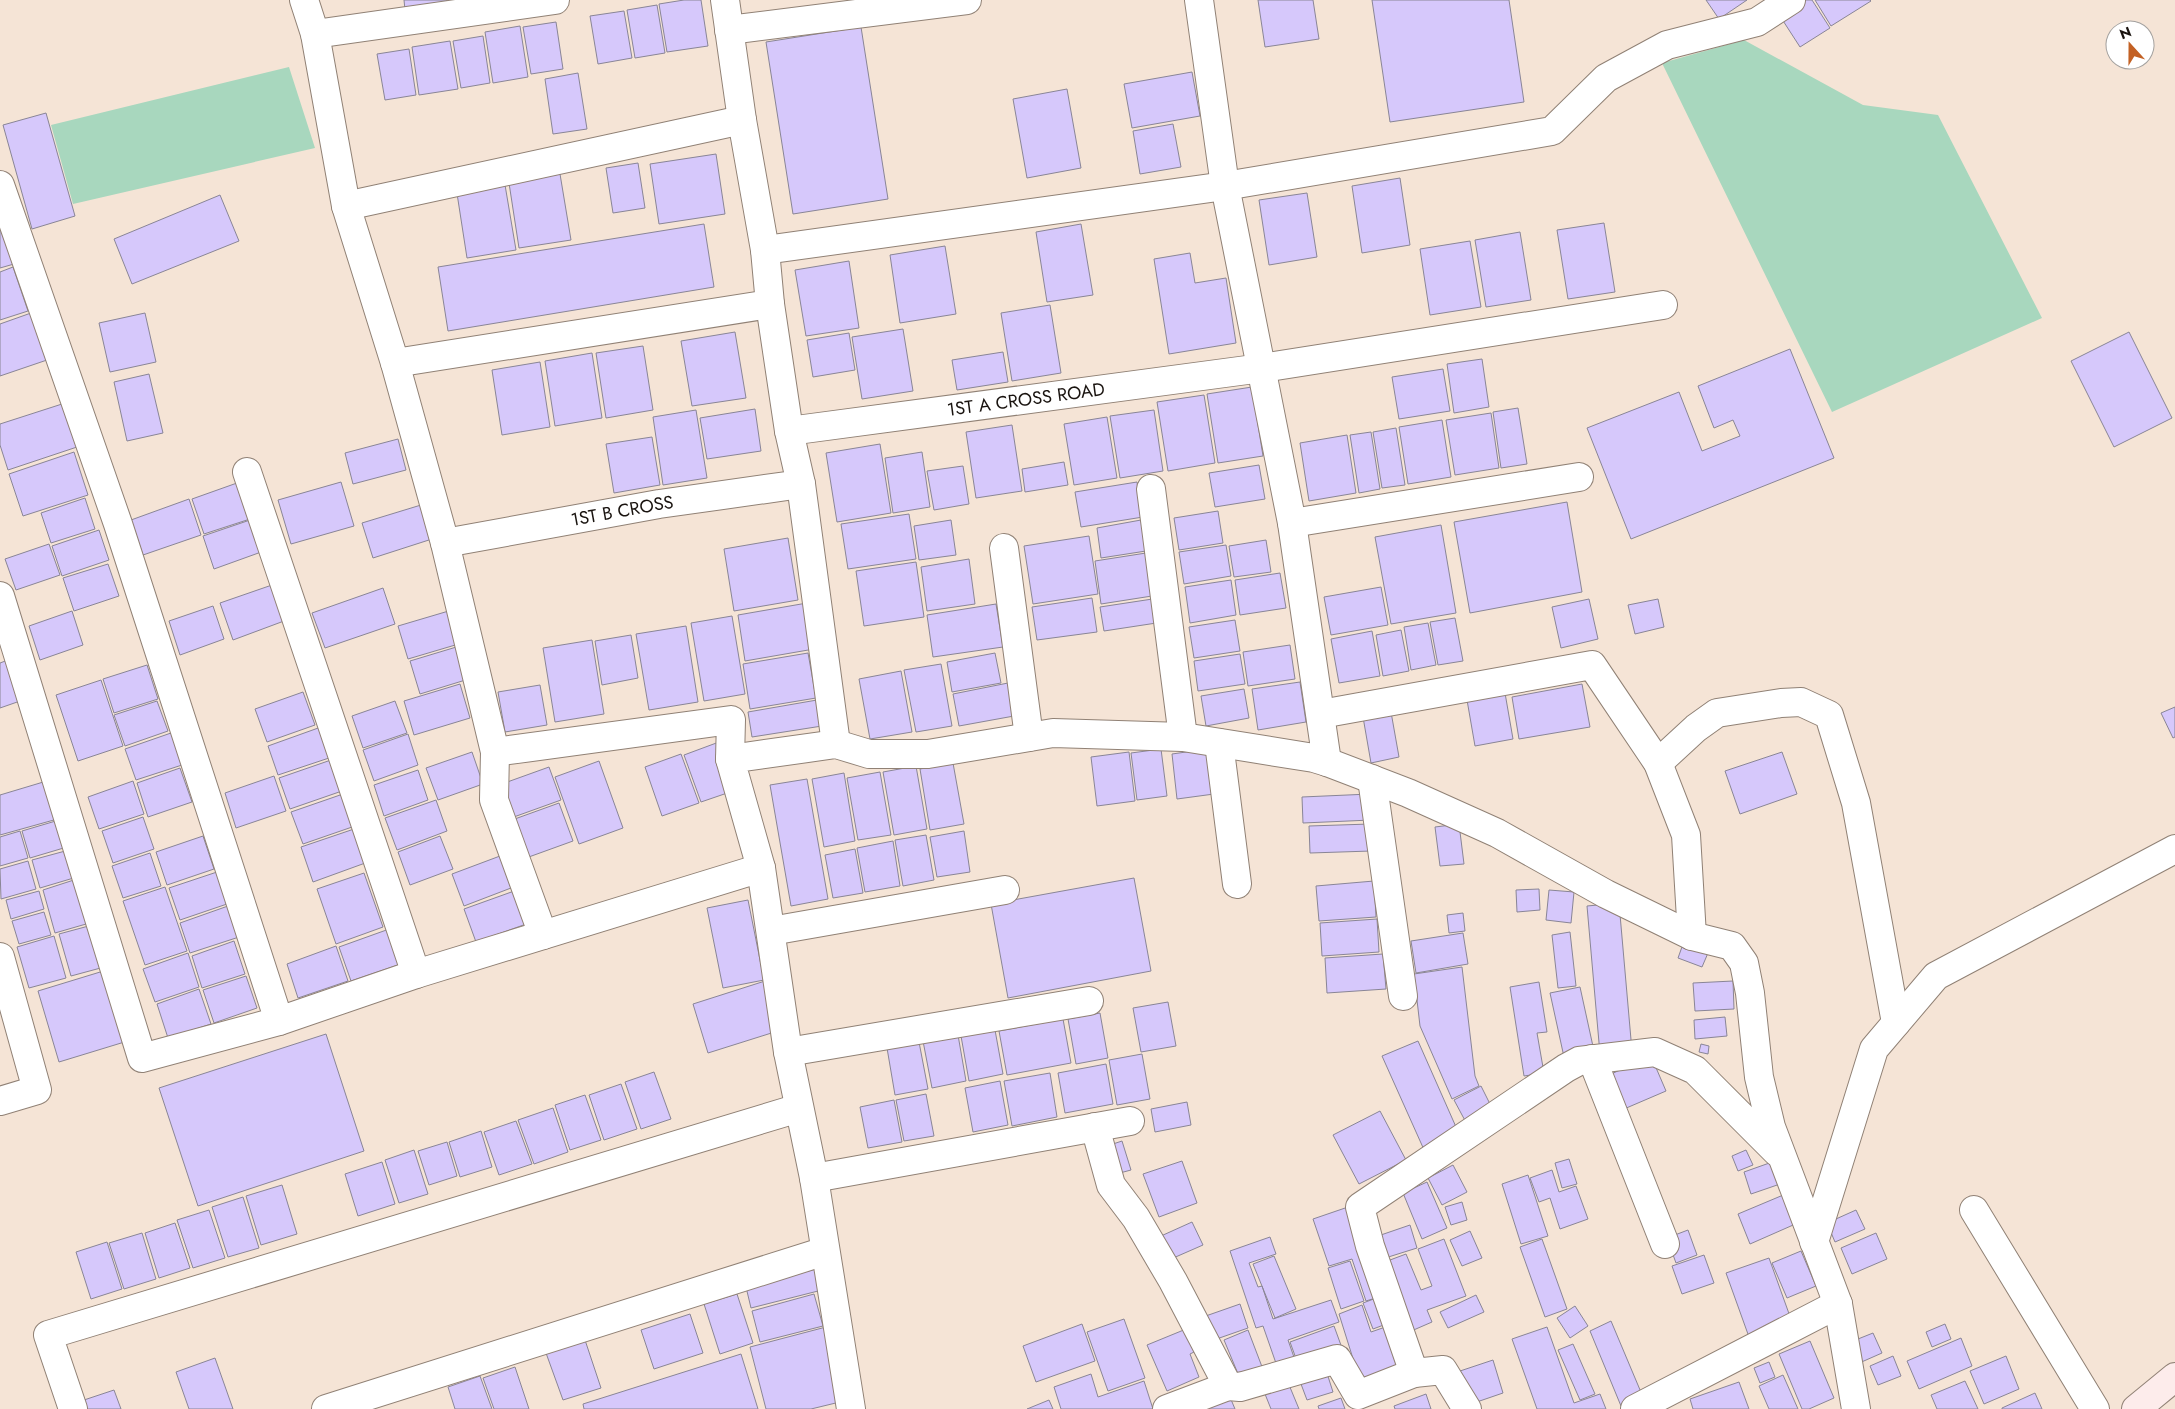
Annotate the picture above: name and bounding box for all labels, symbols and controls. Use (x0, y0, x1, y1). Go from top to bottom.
north arrow (2105, 20, 2155, 70)
text: N (2117, 22, 2134, 44)
street label: 1ST A CROSS ROAD (945, 376, 1106, 423)
street label: 1ST B CROSS (569, 489, 675, 533)

